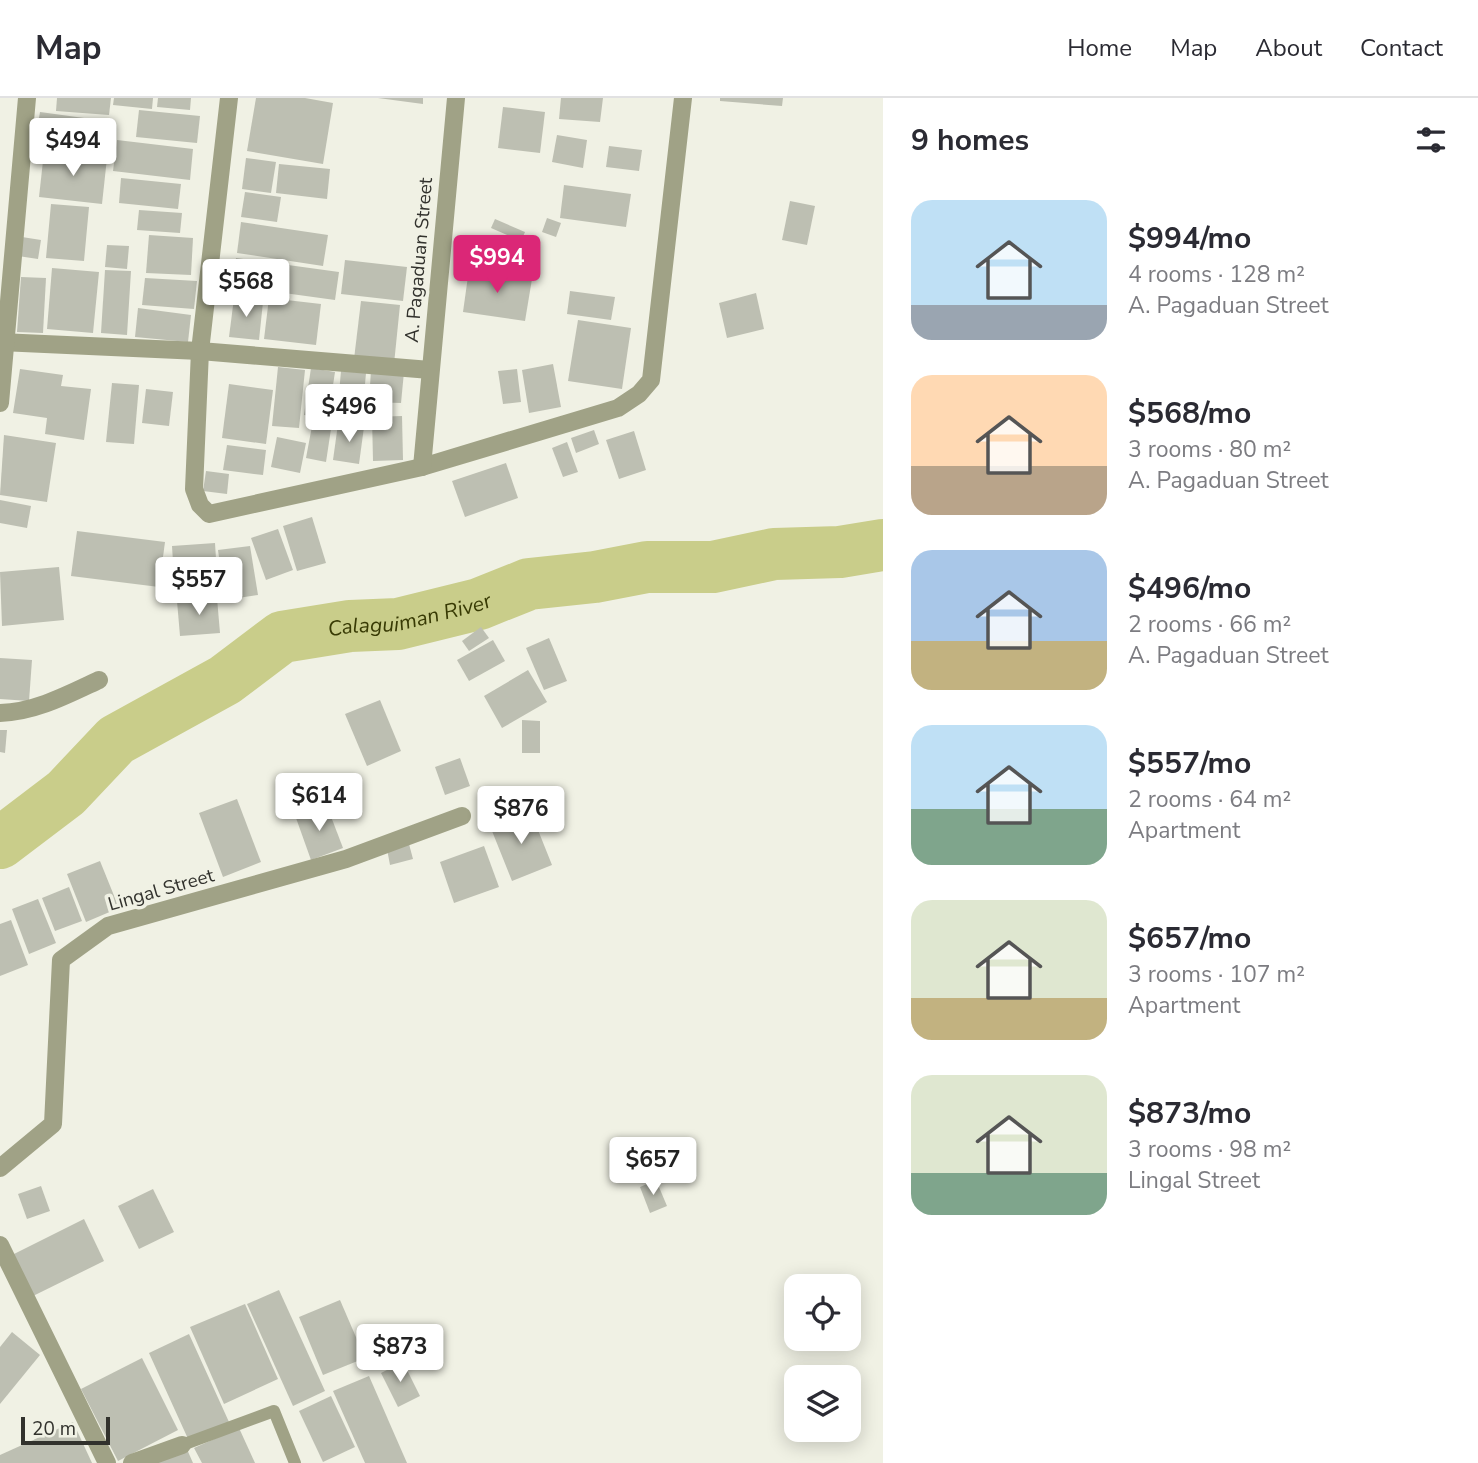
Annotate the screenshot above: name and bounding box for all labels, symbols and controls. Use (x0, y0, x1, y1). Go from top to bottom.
text: Map (35, 26, 102, 71)
text: Home (1067, 32, 1132, 64)
text: Map (1170, 32, 1217, 64)
text: About (1255, 32, 1322, 64)
text: Contact (1360, 32, 1443, 64)
pin: $494 (32, 118, 114, 178)
text: 9 homes (911, 120, 1029, 161)
icon: filters (1412, 121, 1450, 159)
text: $494 (45, 125, 101, 156)
street label: A. Pagaduan Street (399, 176, 439, 344)
text: $994/mo (1128, 218, 1251, 259)
icon: home (967, 228, 1051, 312)
pin: $994 (456, 236, 538, 295)
text: $994 (469, 242, 525, 273)
text: 4 rooms · 128 m² (1128, 259, 1305, 290)
pin: $568 (205, 260, 287, 319)
text: $568 (218, 266, 274, 297)
text: A. Pagaduan Street (1128, 290, 1328, 321)
pin: $496 (308, 384, 390, 444)
text: $496 (321, 391, 377, 422)
text: $568/mo (1128, 393, 1251, 434)
icon: home (967, 403, 1051, 487)
text: 3 rooms · 80 m² (1128, 434, 1291, 465)
text: A. Pagaduan Street (1128, 465, 1328, 496)
pin: $557 (158, 558, 240, 617)
text: $557 (171, 564, 227, 595)
text: $496/mo (1128, 568, 1251, 609)
icon: home (967, 578, 1051, 662)
water label: Calaguiman River (326, 586, 496, 643)
text: 2 rooms · 66 m² (1128, 609, 1291, 640)
text: A. Pagaduan Street (1128, 640, 1328, 671)
text: $557/mo (1128, 743, 1251, 784)
icon: home (967, 753, 1051, 837)
pin: $614 (278, 774, 360, 833)
text: $614 (291, 780, 347, 811)
text: 2 rooms · 64 m² (1128, 784, 1291, 815)
pin: $876 (480, 786, 562, 846)
text: $876 (493, 793, 549, 824)
text: Apartment (1128, 815, 1240, 846)
street label: Lingal Street (105, 862, 217, 918)
text: $657/mo (1128, 918, 1251, 959)
icon: home (967, 928, 1051, 1012)
text: 3 rooms · 107 m² (1128, 959, 1305, 990)
text: Apartment (1128, 990, 1240, 1021)
text: $873/mo (1128, 1093, 1251, 1134)
icon: home (967, 1103, 1051, 1187)
text: 3 rooms · 98 m² (1128, 1134, 1291, 1165)
pin: $657 (612, 1138, 694, 1197)
text: $657 (625, 1144, 681, 1175)
text: Lingal Street (1128, 1165, 1260, 1196)
map controls (784, 1274, 861, 1442)
button: locate (784, 1274, 861, 1351)
pin: $873 (359, 1324, 441, 1384)
text: $873 (372, 1331, 428, 1362)
button: layers (784, 1365, 861, 1442)
scale bar (21, 1414, 110, 1446)
text: 20 m (32, 1416, 76, 1442)

